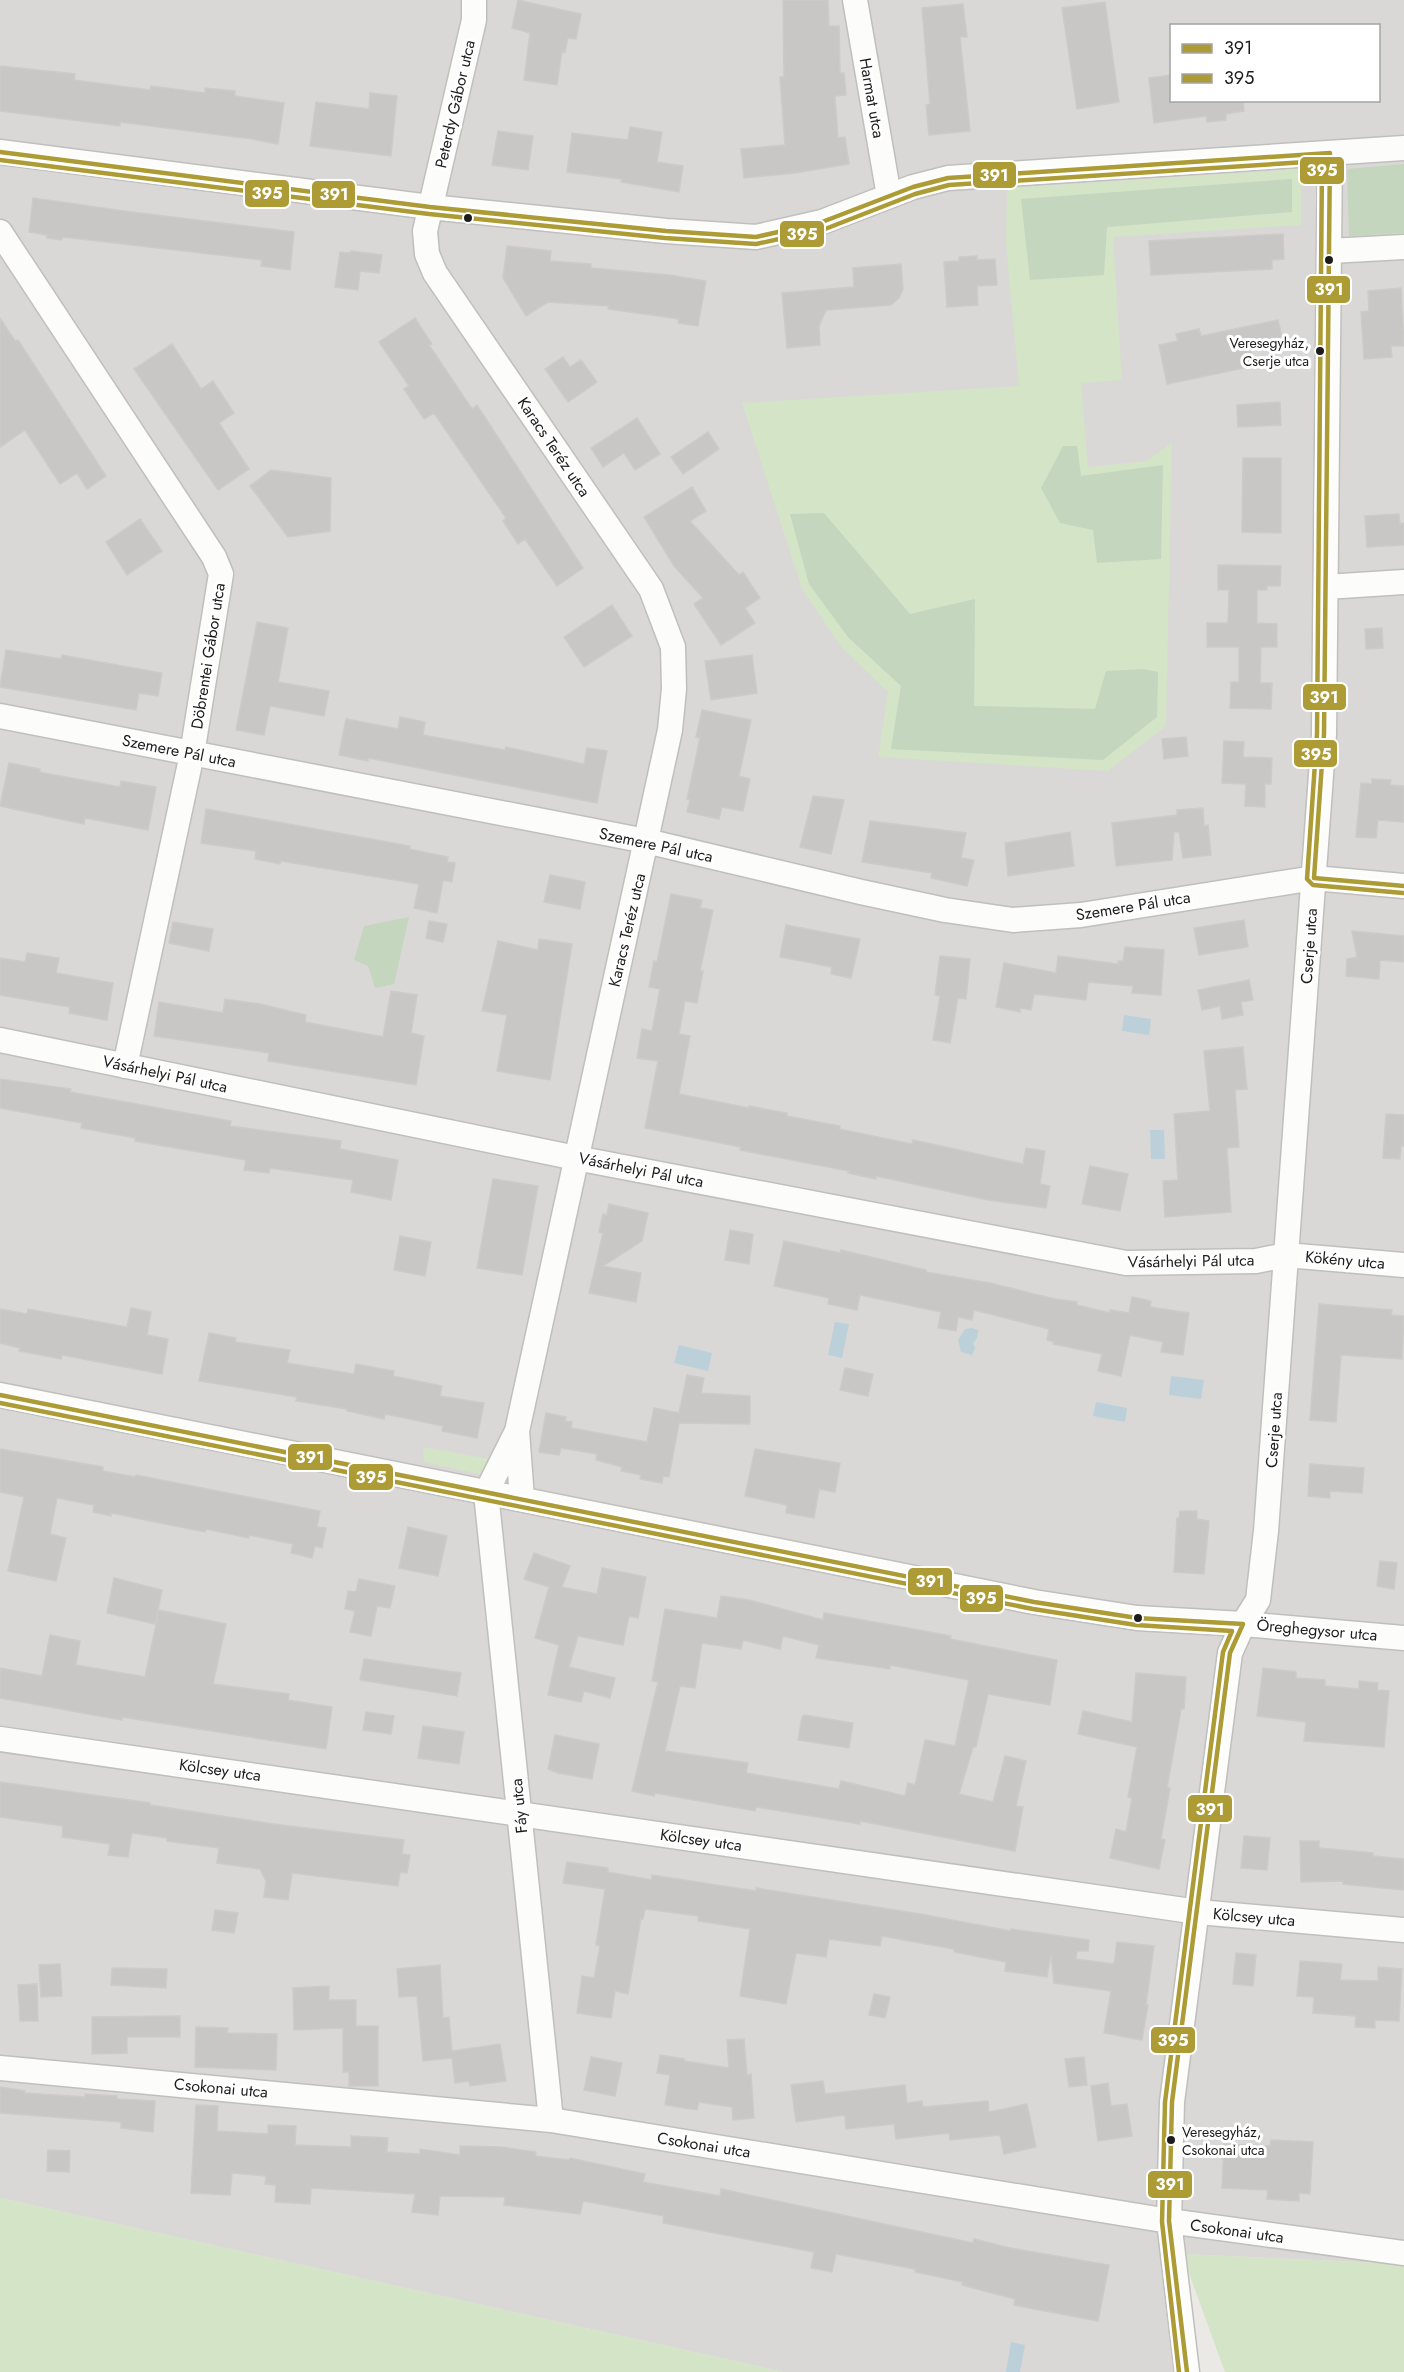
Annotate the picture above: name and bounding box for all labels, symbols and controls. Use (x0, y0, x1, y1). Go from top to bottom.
legend (1170, 24, 1380, 102)
text: 391 (1224, 35, 1252, 61)
street label: Peterdy Gábor utca (429, 38, 481, 170)
street label: Harmat utca (854, 56, 890, 140)
text: 395 (1224, 65, 1254, 91)
line badge: 395 (1299, 156, 1345, 185)
text: 395 (1307, 159, 1337, 182)
line badge: 391 (972, 161, 1017, 189)
text: 391 (980, 164, 1008, 187)
line badge: 395 (244, 179, 290, 208)
line badge: 391 (311, 180, 356, 209)
text: 395 (252, 182, 282, 205)
text: 391 (320, 183, 348, 206)
unlabelled marker (462, 212, 474, 224)
line badge: 395 (779, 220, 825, 248)
text: 395 (787, 223, 817, 246)
unlabelled marker (1323, 254, 1335, 266)
line badge: 391 (1306, 275, 1351, 304)
text: 391 (1315, 278, 1343, 301)
place label: Veresegyház, Cserje utca (1230, 333, 1309, 371)
marker: Veresegyház, Cserje utca (1314, 345, 1326, 357)
street label: Karacs Teréz utca (512, 392, 596, 502)
street label: Döbrentei Gábor utca (185, 581, 231, 731)
line badge: 391 (1302, 683, 1347, 711)
text: 391 (1310, 686, 1338, 709)
street label: Szemere Pál utca (120, 729, 238, 773)
line badge: 395 (1293, 739, 1338, 768)
text: 395 (1301, 743, 1331, 766)
street label: Szemere Pál utca (597, 822, 715, 868)
street label: Karacs Teréz utca (603, 871, 651, 989)
street label: Szemere Pál utca (1074, 886, 1192, 926)
street label: Cserje utca (1295, 907, 1323, 985)
street label: Vásárhelyi Pál utca (101, 1050, 229, 1098)
street label: Vásárhelyi Pál utca (577, 1147, 705, 1193)
street label: Kökény utca (1304, 1245, 1386, 1275)
street label: Vásárhelyi Pál utca (1127, 1248, 1255, 1274)
street label: Cserje utca (1260, 1391, 1288, 1469)
line badge: 391 (287, 1443, 333, 1471)
text: 391 (296, 1446, 324, 1469)
line badge: 395 (348, 1463, 394, 1491)
text: 395 (356, 1466, 386, 1489)
line badge: 391 (907, 1567, 953, 1596)
text: 391 (916, 1570, 944, 1593)
line badge: 395 (959, 1584, 1004, 1613)
text: 395 (966, 1587, 996, 1610)
unlabelled marker (1132, 1612, 1144, 1624)
street label: Öreghegysor utca (1256, 1613, 1378, 1647)
street label: Kölcsey utca (178, 1753, 262, 1787)
street label: Fáy utca (505, 1777, 533, 1835)
line badge: 391 (1187, 1794, 1233, 1823)
text: 391 (1196, 1798, 1224, 1821)
street label: Kölcsey utca (659, 1823, 743, 1857)
street label: Kölcsey utca (1212, 1902, 1296, 1932)
line badge: 395 (1150, 2026, 1196, 2054)
text: 395 (1158, 2029, 1188, 2052)
street label: Csokonai utca (173, 2072, 269, 2104)
place label: Veresegyház, Csokonai utca (1182, 2122, 1265, 2160)
street label: Csokonai utca (656, 2126, 752, 2164)
marker: Veresegyház, Csokonai utca (1165, 2134, 1177, 2146)
line badge: 391 (1147, 2170, 1193, 2199)
text: 391 (1156, 2173, 1184, 2196)
street label: Csokonai utca (1189, 2213, 1285, 2249)

